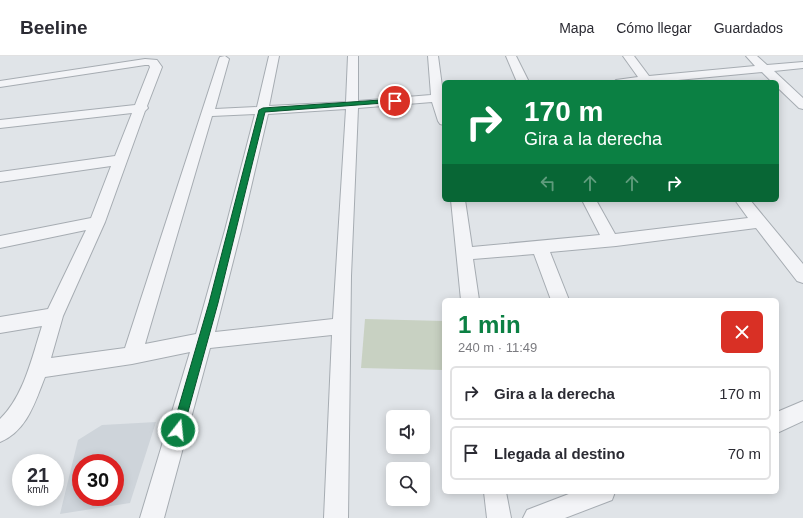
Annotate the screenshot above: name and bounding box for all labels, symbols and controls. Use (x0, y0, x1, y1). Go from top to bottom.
text: Beeline (20, 17, 88, 38)
text: Mapa (559, 20, 594, 36)
text: Cómo llegar (616, 20, 692, 36)
text: Guardados (714, 20, 783, 36)
pin (378, 84, 412, 118)
icon: arrive (384, 90, 406, 112)
icon: right (458, 96, 510, 148)
text: 170 m (524, 96, 603, 127)
text: Gira a la derecha (524, 129, 662, 149)
icon: left (537, 172, 559, 194)
icon: ahead (579, 172, 601, 194)
icon: ahead (621, 172, 643, 194)
icon: right (663, 172, 685, 194)
text: 1 min (458, 311, 521, 338)
button: close (721, 311, 763, 353)
text: 240 m · 11:49 (458, 340, 537, 355)
icon: right (460, 382, 482, 404)
text: Gira a la derecha (494, 385, 615, 402)
text: 170 m (719, 385, 761, 402)
position arrow (157, 409, 199, 451)
map controls (386, 410, 430, 506)
button: sound (386, 410, 430, 454)
icon: arrive (460, 442, 482, 464)
text: Llegada al destino (494, 445, 625, 462)
text: 70 m (728, 445, 761, 462)
speed limit sign: 30 (72, 454, 124, 506)
button: search (386, 462, 430, 506)
text: 21 (27, 464, 49, 486)
text: km/h (27, 484, 49, 495)

